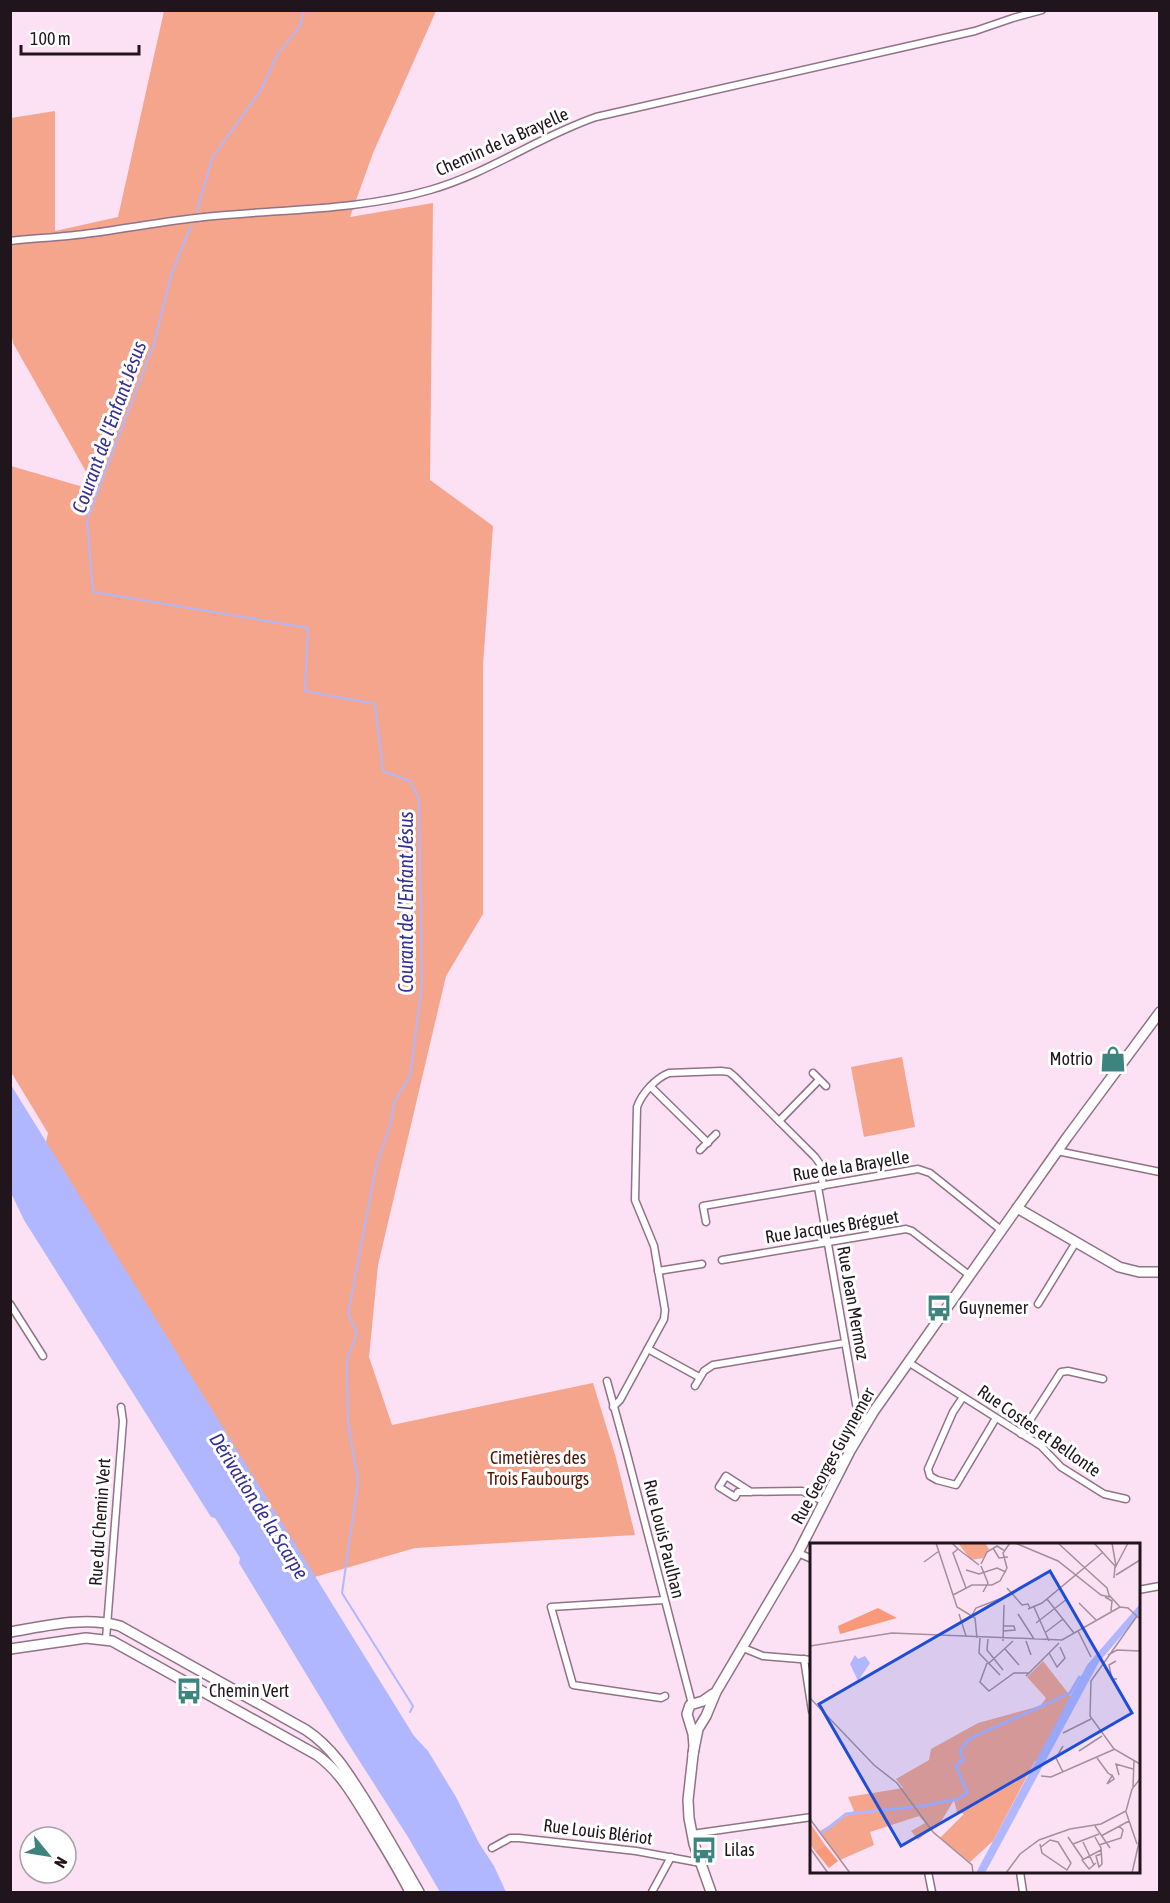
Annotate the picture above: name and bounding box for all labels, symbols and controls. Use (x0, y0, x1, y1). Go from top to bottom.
scale bar (21, 18, 140, 56)
text: 100 m (30, 28, 71, 49)
street label: Chemin de la Brayelle (432, 103, 571, 180)
water label: Courant de l'Enfant Jésus (67, 338, 150, 516)
water label: Courant de l'Enfant Jésus (394, 811, 417, 993)
shop icon: Motrio (1098, 1044, 1128, 1074)
place label: Motrio (1049, 1048, 1093, 1069)
street label: Rue de la Brayelle (791, 1146, 911, 1185)
street label: Rue Jacques Bréguet (764, 1206, 900, 1247)
street label: Rue Jean Mermoz (833, 1244, 874, 1362)
bus stop icon: Guynemer (924, 1293, 954, 1323)
place label: Guynemer (959, 1297, 1029, 1318)
street label: Rue Costes et Bellonte (974, 1380, 1105, 1481)
street label: Rue Georges Guynemer (786, 1383, 879, 1528)
water label: Dérivation de la Scarpe (205, 1428, 314, 1583)
park label: Cimetières des Trois Faubourgs (487, 1447, 589, 1489)
street label: Rue du Chemin Vert (85, 1457, 114, 1587)
street label: Rue Louis Paulhan (640, 1477, 689, 1600)
inset map (810, 1543, 1140, 1873)
bus stop icon: Chemin Vert (174, 1676, 204, 1706)
place label: Chemin Vert (209, 1680, 289, 1701)
street label: Rue Louis Blériot (542, 1814, 654, 1849)
north arrow (18, 1825, 78, 1885)
bus stop icon: Lilas (689, 1835, 719, 1865)
place label: Lilas (724, 1839, 755, 1860)
text: N (51, 1854, 71, 1871)

